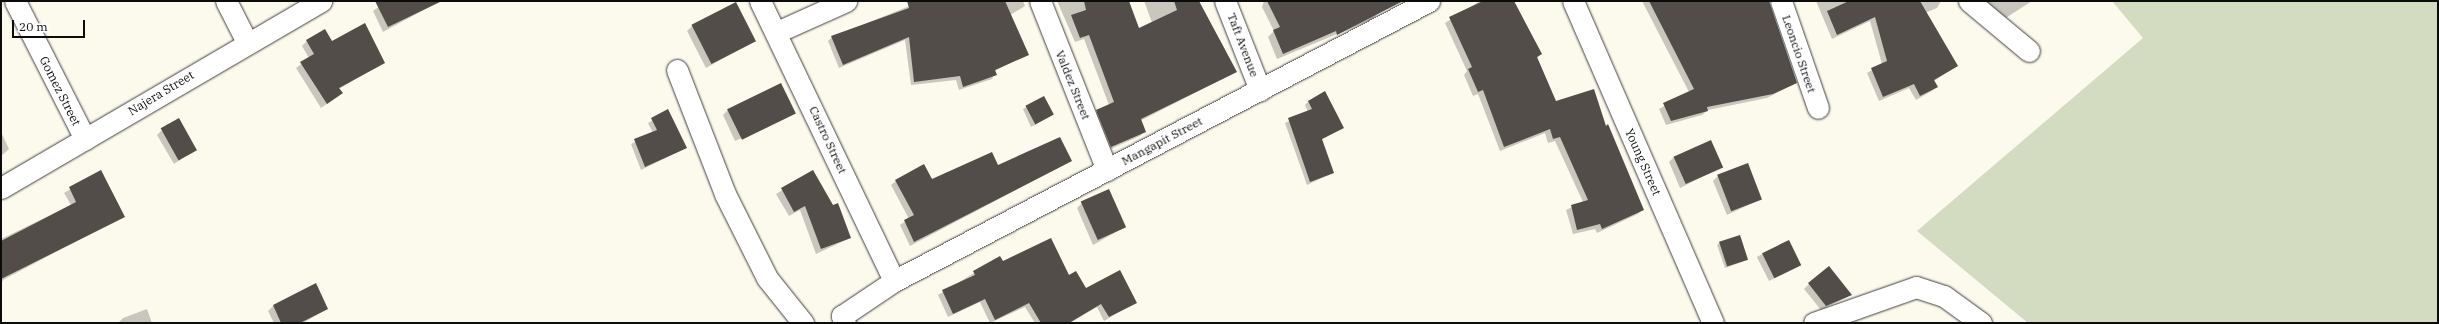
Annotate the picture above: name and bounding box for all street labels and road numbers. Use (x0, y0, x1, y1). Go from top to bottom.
street label: Taft Avenue (1224, 11, 1262, 79)
street label: Leoncio Street (1779, 13, 1819, 95)
street label: Valdez Street (1053, 48, 1093, 122)
street label: Gomez Street (36, 54, 84, 128)
street label: Najera Street (125, 68, 197, 118)
street label: Castro Street (806, 104, 850, 176)
street label: Mangapit Street (1119, 114, 1205, 168)
street label: Young Street (1622, 126, 1664, 198)

